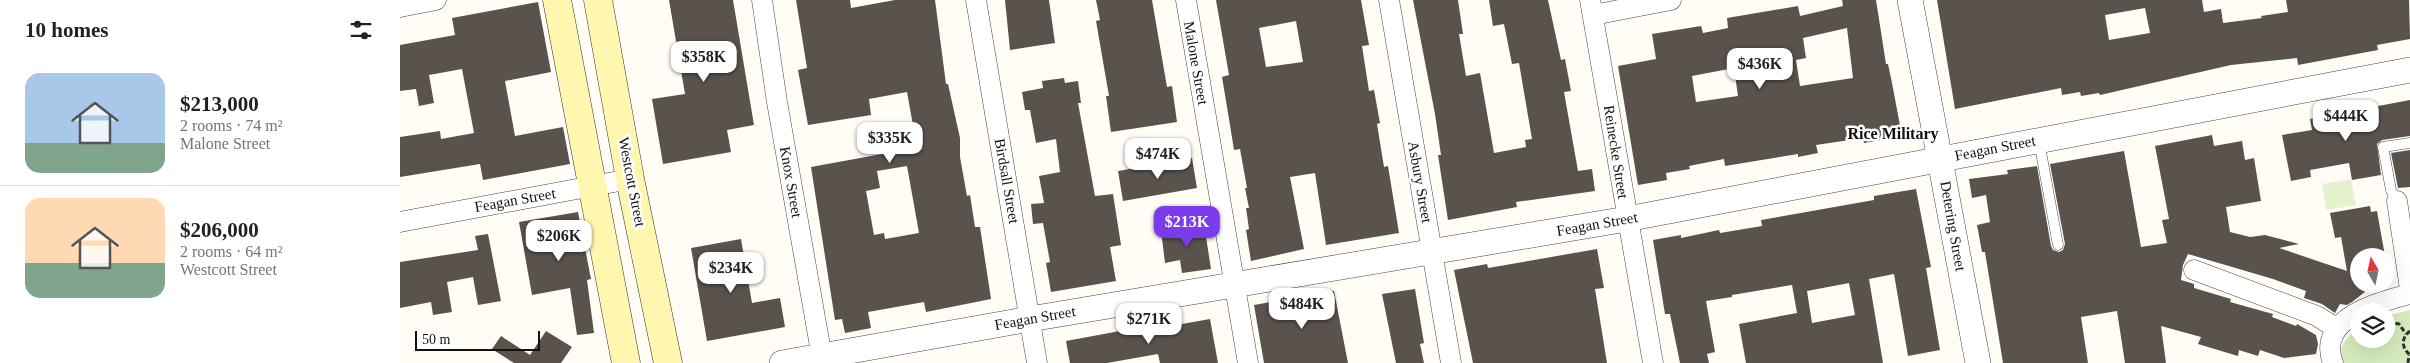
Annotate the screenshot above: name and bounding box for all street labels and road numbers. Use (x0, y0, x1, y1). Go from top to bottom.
street label: Malone Street (1181, 20, 1211, 107)
street label: Reinecke Street (1601, 104, 1631, 201)
street label: Feagan Street (1953, 132, 2038, 164)
street label: Westcott Street (615, 136, 649, 229)
street label: Birdsall Street (992, 137, 1023, 226)
street label: Asbury Street (1405, 140, 1435, 225)
street label: Knox Street (777, 145, 805, 220)
street label: Detering Street (1937, 180, 1969, 273)
street label: Feagan Street (473, 185, 558, 215)
street label: Feagan Street (1555, 209, 1640, 239)
street label: Feagan Street (993, 303, 1078, 333)

